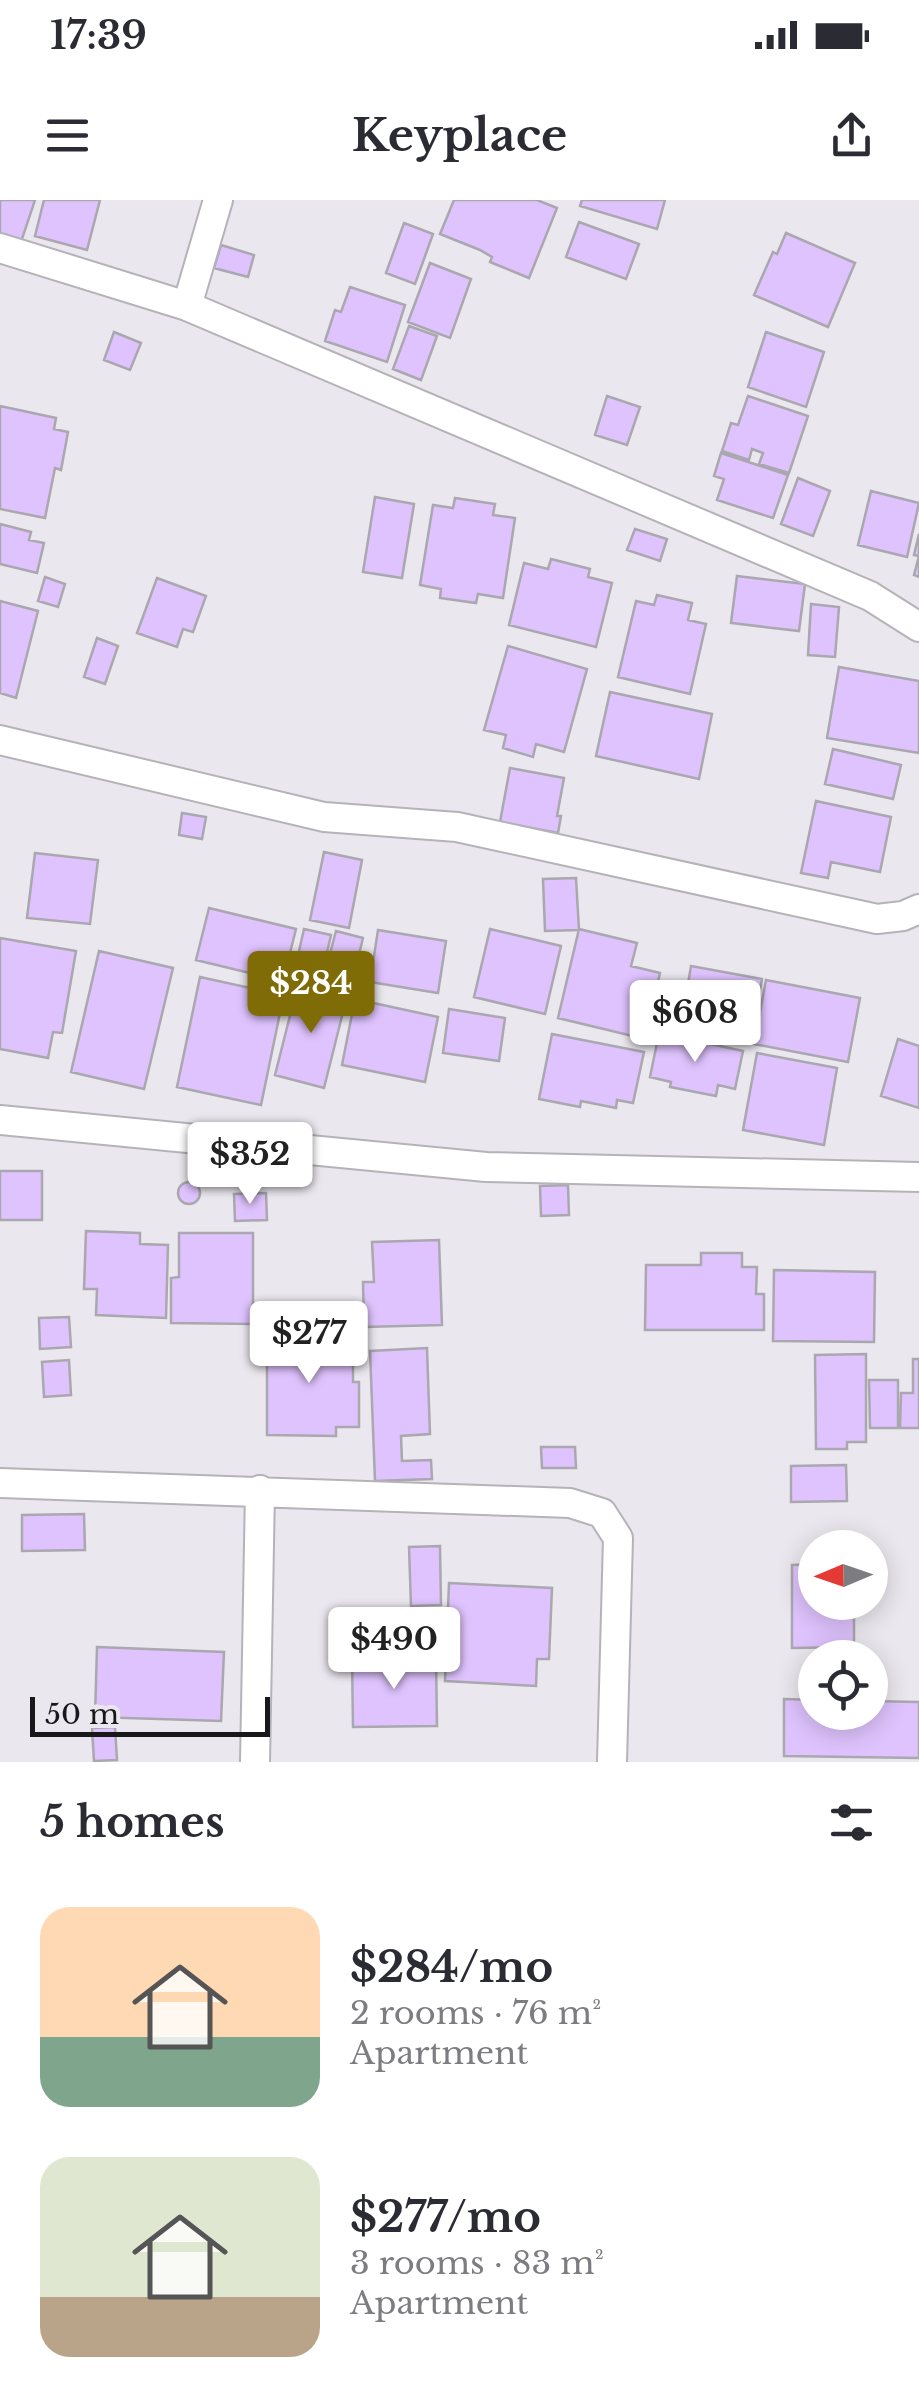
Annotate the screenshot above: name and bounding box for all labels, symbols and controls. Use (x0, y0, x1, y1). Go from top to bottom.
text: 17:39 (50, 12, 147, 59)
text: Keyplace (352, 107, 567, 163)
icon: menu (40, 108, 95, 163)
icon: share (824, 108, 879, 163)
pin: $284 (252, 951, 370, 1036)
text: $284 (269, 963, 353, 1003)
pin: $608 (636, 980, 754, 1065)
text: $608 (652, 992, 738, 1032)
pin: $352 (191, 1122, 309, 1207)
text: $352 (210, 1134, 290, 1174)
pin: $277 (250, 1301, 368, 1386)
text: $277 (272, 1313, 346, 1353)
north arrow (798, 1530, 888, 1620)
map controls (798, 1530, 888, 1730)
pin: $490 (335, 1607, 453, 1692)
text: $490 (350, 1619, 438, 1659)
button: locate (798, 1640, 888, 1730)
scale bar (30, 1692, 270, 1736)
text: 50 m (45, 1697, 119, 1732)
icon: filters (824, 1795, 879, 1850)
text: 5 homes (40, 1796, 224, 1848)
text: $284/mo (350, 1941, 553, 1993)
icon: home (120, 1947, 240, 2067)
text: 2 rooms · 76 m² (350, 1993, 601, 2033)
text: Apartment (350, 2033, 528, 2073)
text: $277/mo (350, 2191, 541, 2243)
icon: home (120, 2197, 240, 2317)
text: 3 rooms · 83 m² (350, 2243, 604, 2283)
text: Apartment (350, 2283, 528, 2323)

